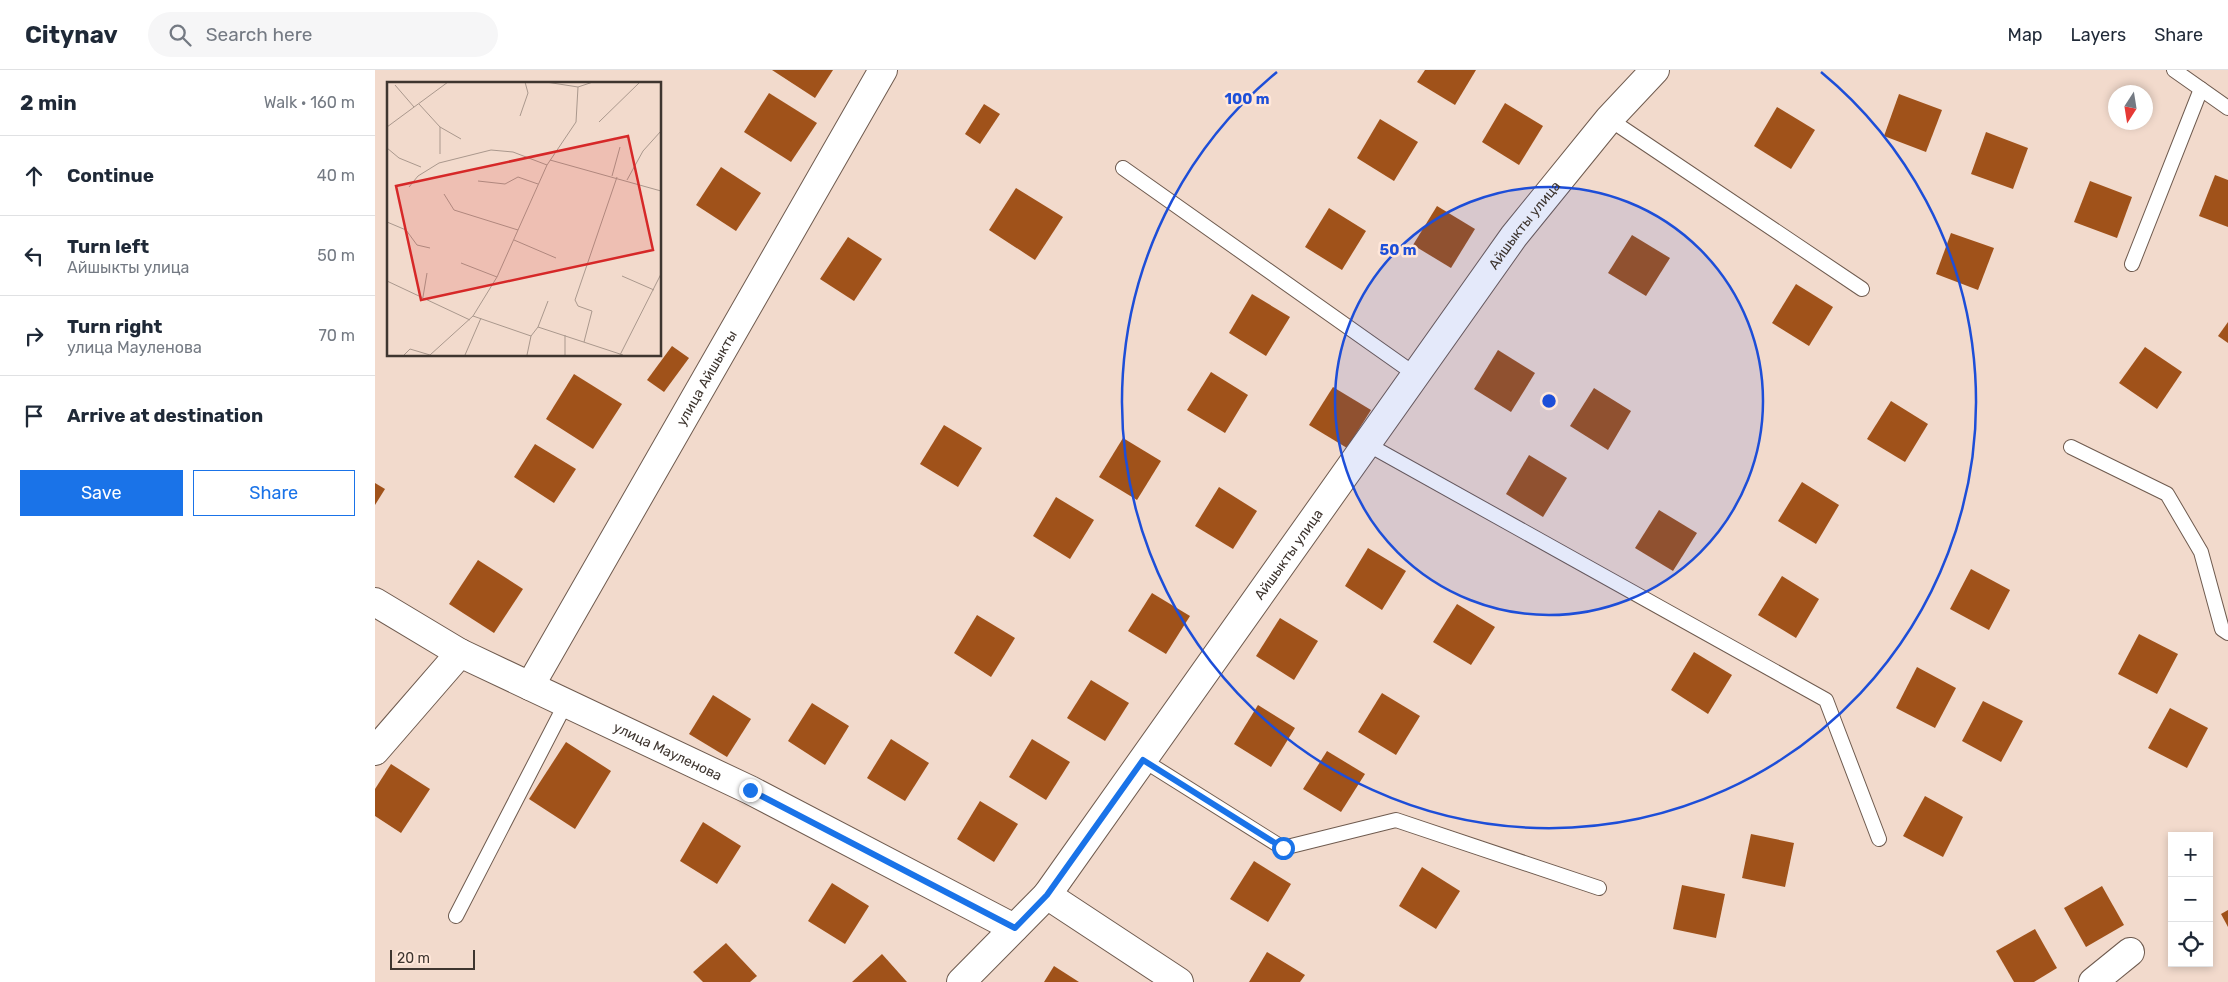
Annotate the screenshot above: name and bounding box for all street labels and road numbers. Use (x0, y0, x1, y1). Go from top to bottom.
street label: Айшыкты улица (1485, 177, 1564, 272)
street label: улица Айшыкты (672, 327, 741, 429)
street label: Айшыкты улица (1251, 506, 1326, 603)
street label: улица Мауленова (611, 718, 725, 784)

